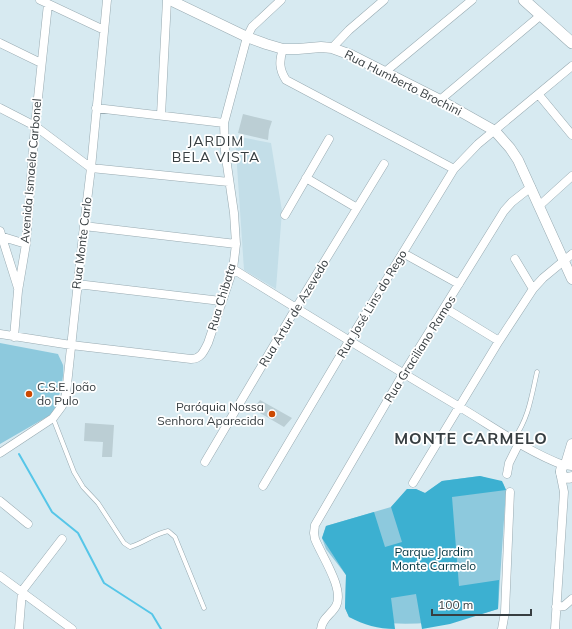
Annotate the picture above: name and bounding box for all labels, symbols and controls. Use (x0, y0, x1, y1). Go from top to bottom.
street label: Rua Humberto Brochini (342, 46, 465, 119)
street label: Avenida Ismaela Carbonel (17, 98, 44, 244)
district label: JARDIM BELA VISTA (172, 132, 260, 166)
street label: Rua Monte Carlo (68, 196, 95, 290)
street label: Rua José Lins do Rego (333, 247, 410, 361)
street label: Rua Artur de Azevedo (256, 256, 332, 369)
street label: Rua Chibata (204, 261, 239, 332)
street label: Rua Graciliano Ramos (381, 292, 459, 405)
place label: C.S.E. João do Pulo (37, 379, 96, 408)
marker: C.S.E. João do Pulo (24, 389, 34, 399)
place label: Paróquia Nossa Senhora Aparecida (157, 399, 264, 428)
marker: Paróquia Nossa Senhora Aparecida (267, 409, 277, 419)
district label: MONTE CARMELO (394, 428, 548, 448)
park label: Parque Jardim Monte Carmelo (392, 544, 476, 573)
scale bar (432, 591, 531, 617)
text: 100 m (438, 597, 473, 612)

